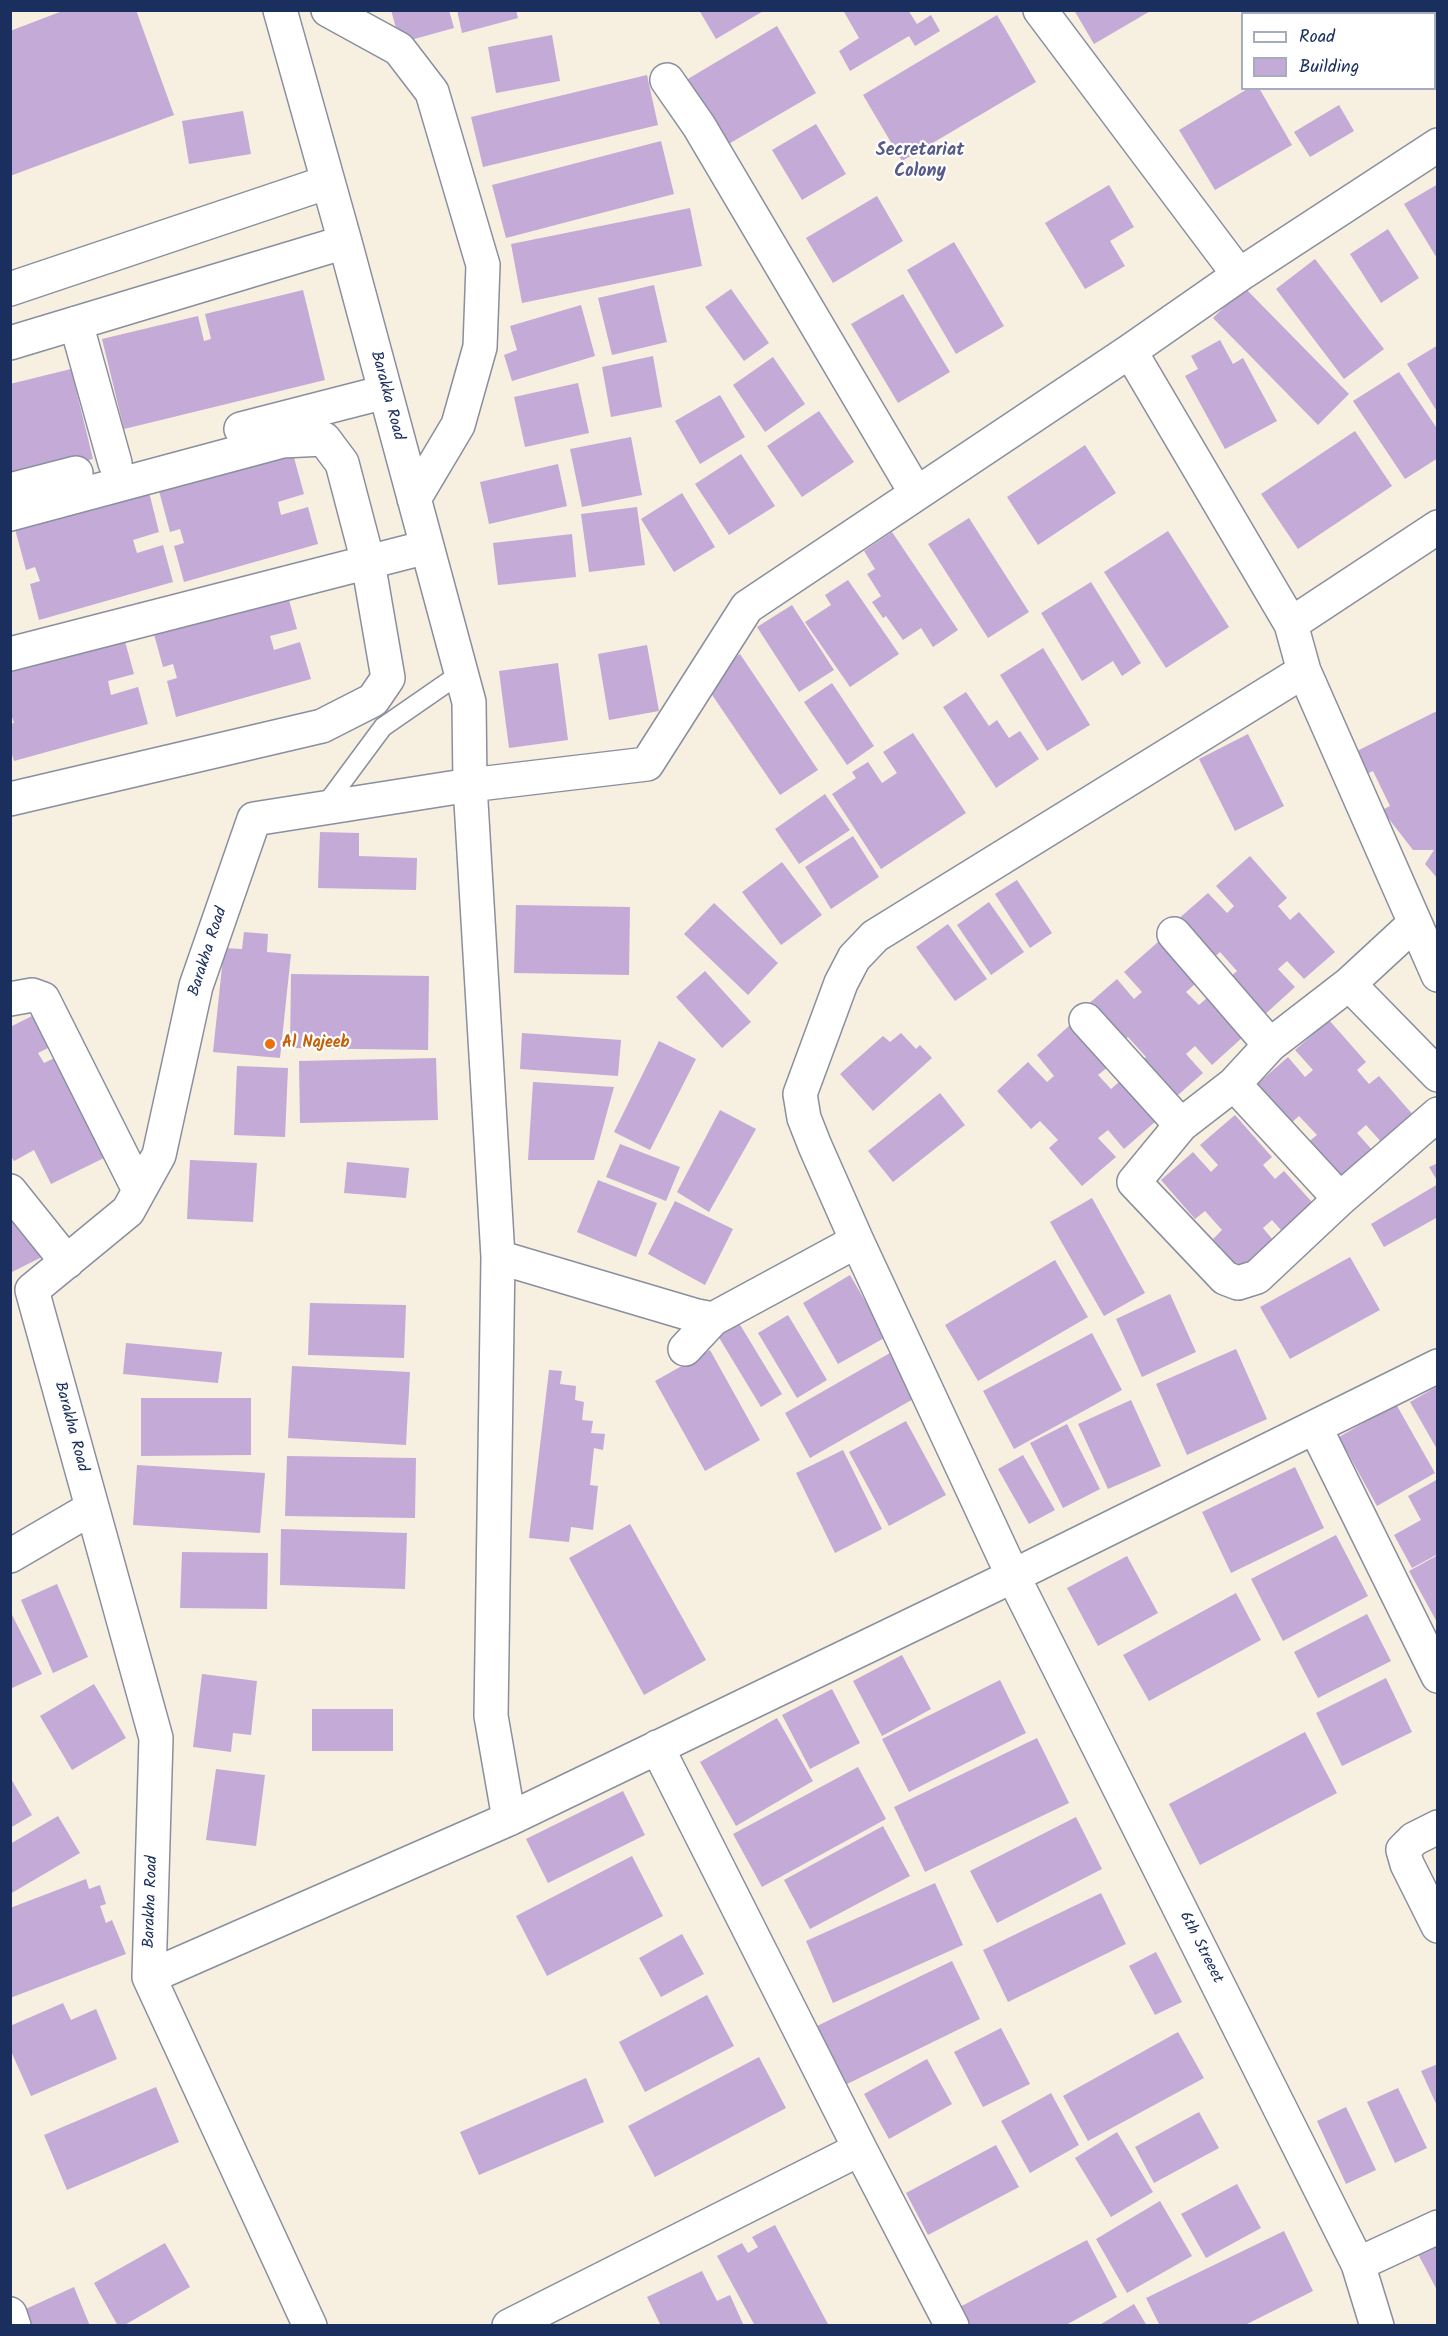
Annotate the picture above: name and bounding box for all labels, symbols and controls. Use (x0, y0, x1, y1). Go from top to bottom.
legend (1241, 12, 1436, 90)
text: Road (1299, 23, 1335, 52)
text: Building (1299, 53, 1359, 82)
district label: Secretariat Colony (876, 141, 964, 184)
street label: Barakka Road (365, 349, 407, 443)
street label: Barakha Road (186, 905, 232, 999)
place label: Al Najeeb (282, 1034, 350, 1054)
marker: Al Najeeb (263, 1037, 277, 1051)
street label: Barakha Road (49, 1380, 91, 1474)
street label: Barakha Road (141, 1855, 163, 1949)
street label: 6th Streeet (1174, 1909, 1226, 1987)

